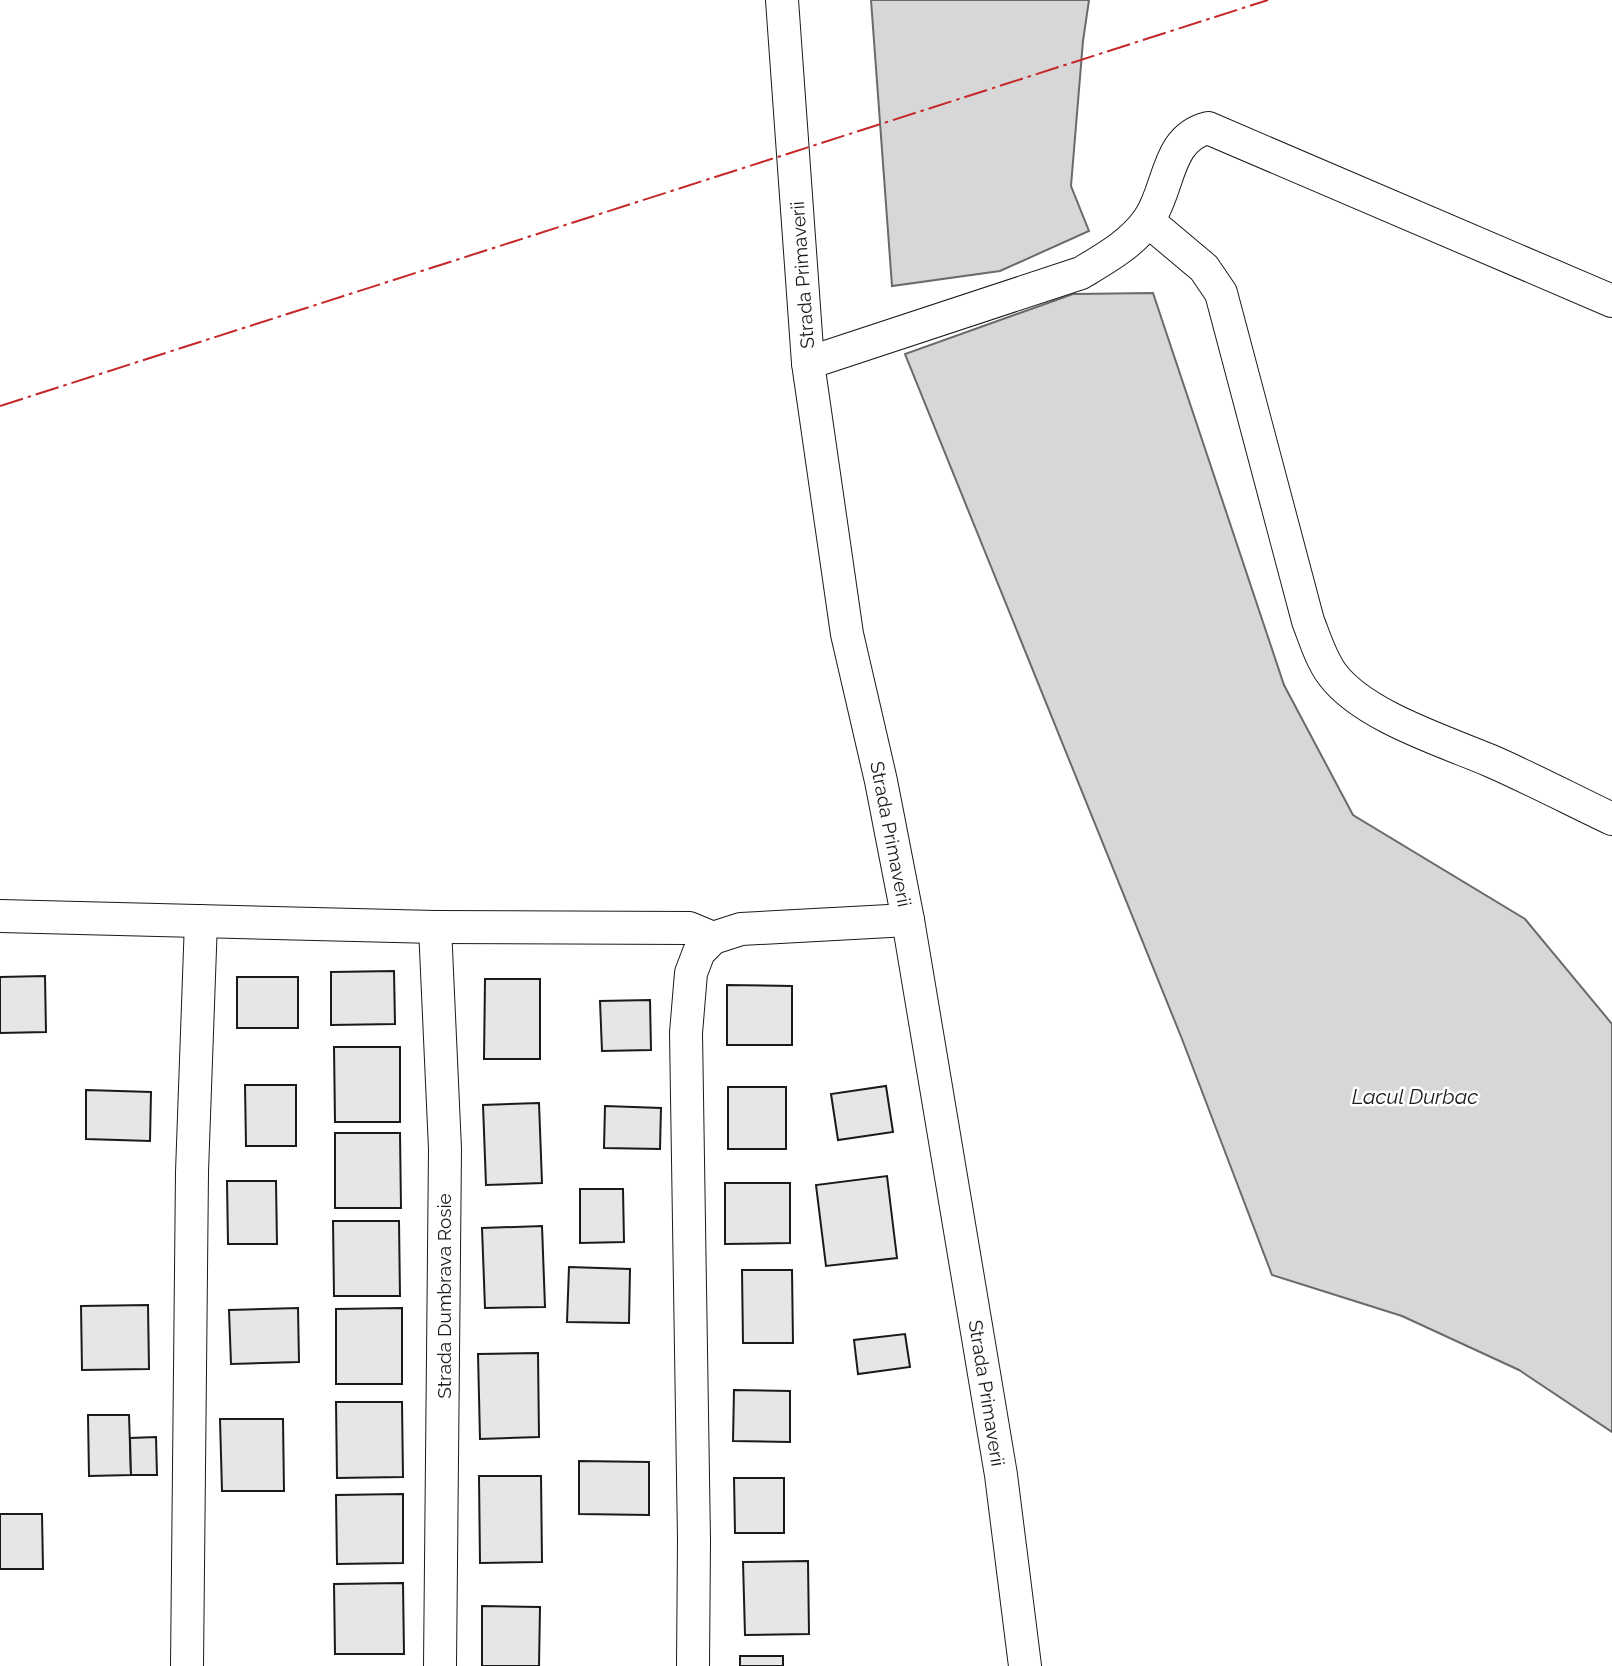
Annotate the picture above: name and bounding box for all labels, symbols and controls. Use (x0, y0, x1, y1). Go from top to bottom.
street label: Strada Primaverii (786, 201, 818, 349)
street label: Strada Primaverii (866, 759, 916, 909)
water label: Lacul Durbac (1352, 1084, 1478, 1109)
street label: Strada Dumbrava Rosie (433, 1193, 455, 1399)
street label: Strada Primaverii (965, 1318, 1009, 1468)

